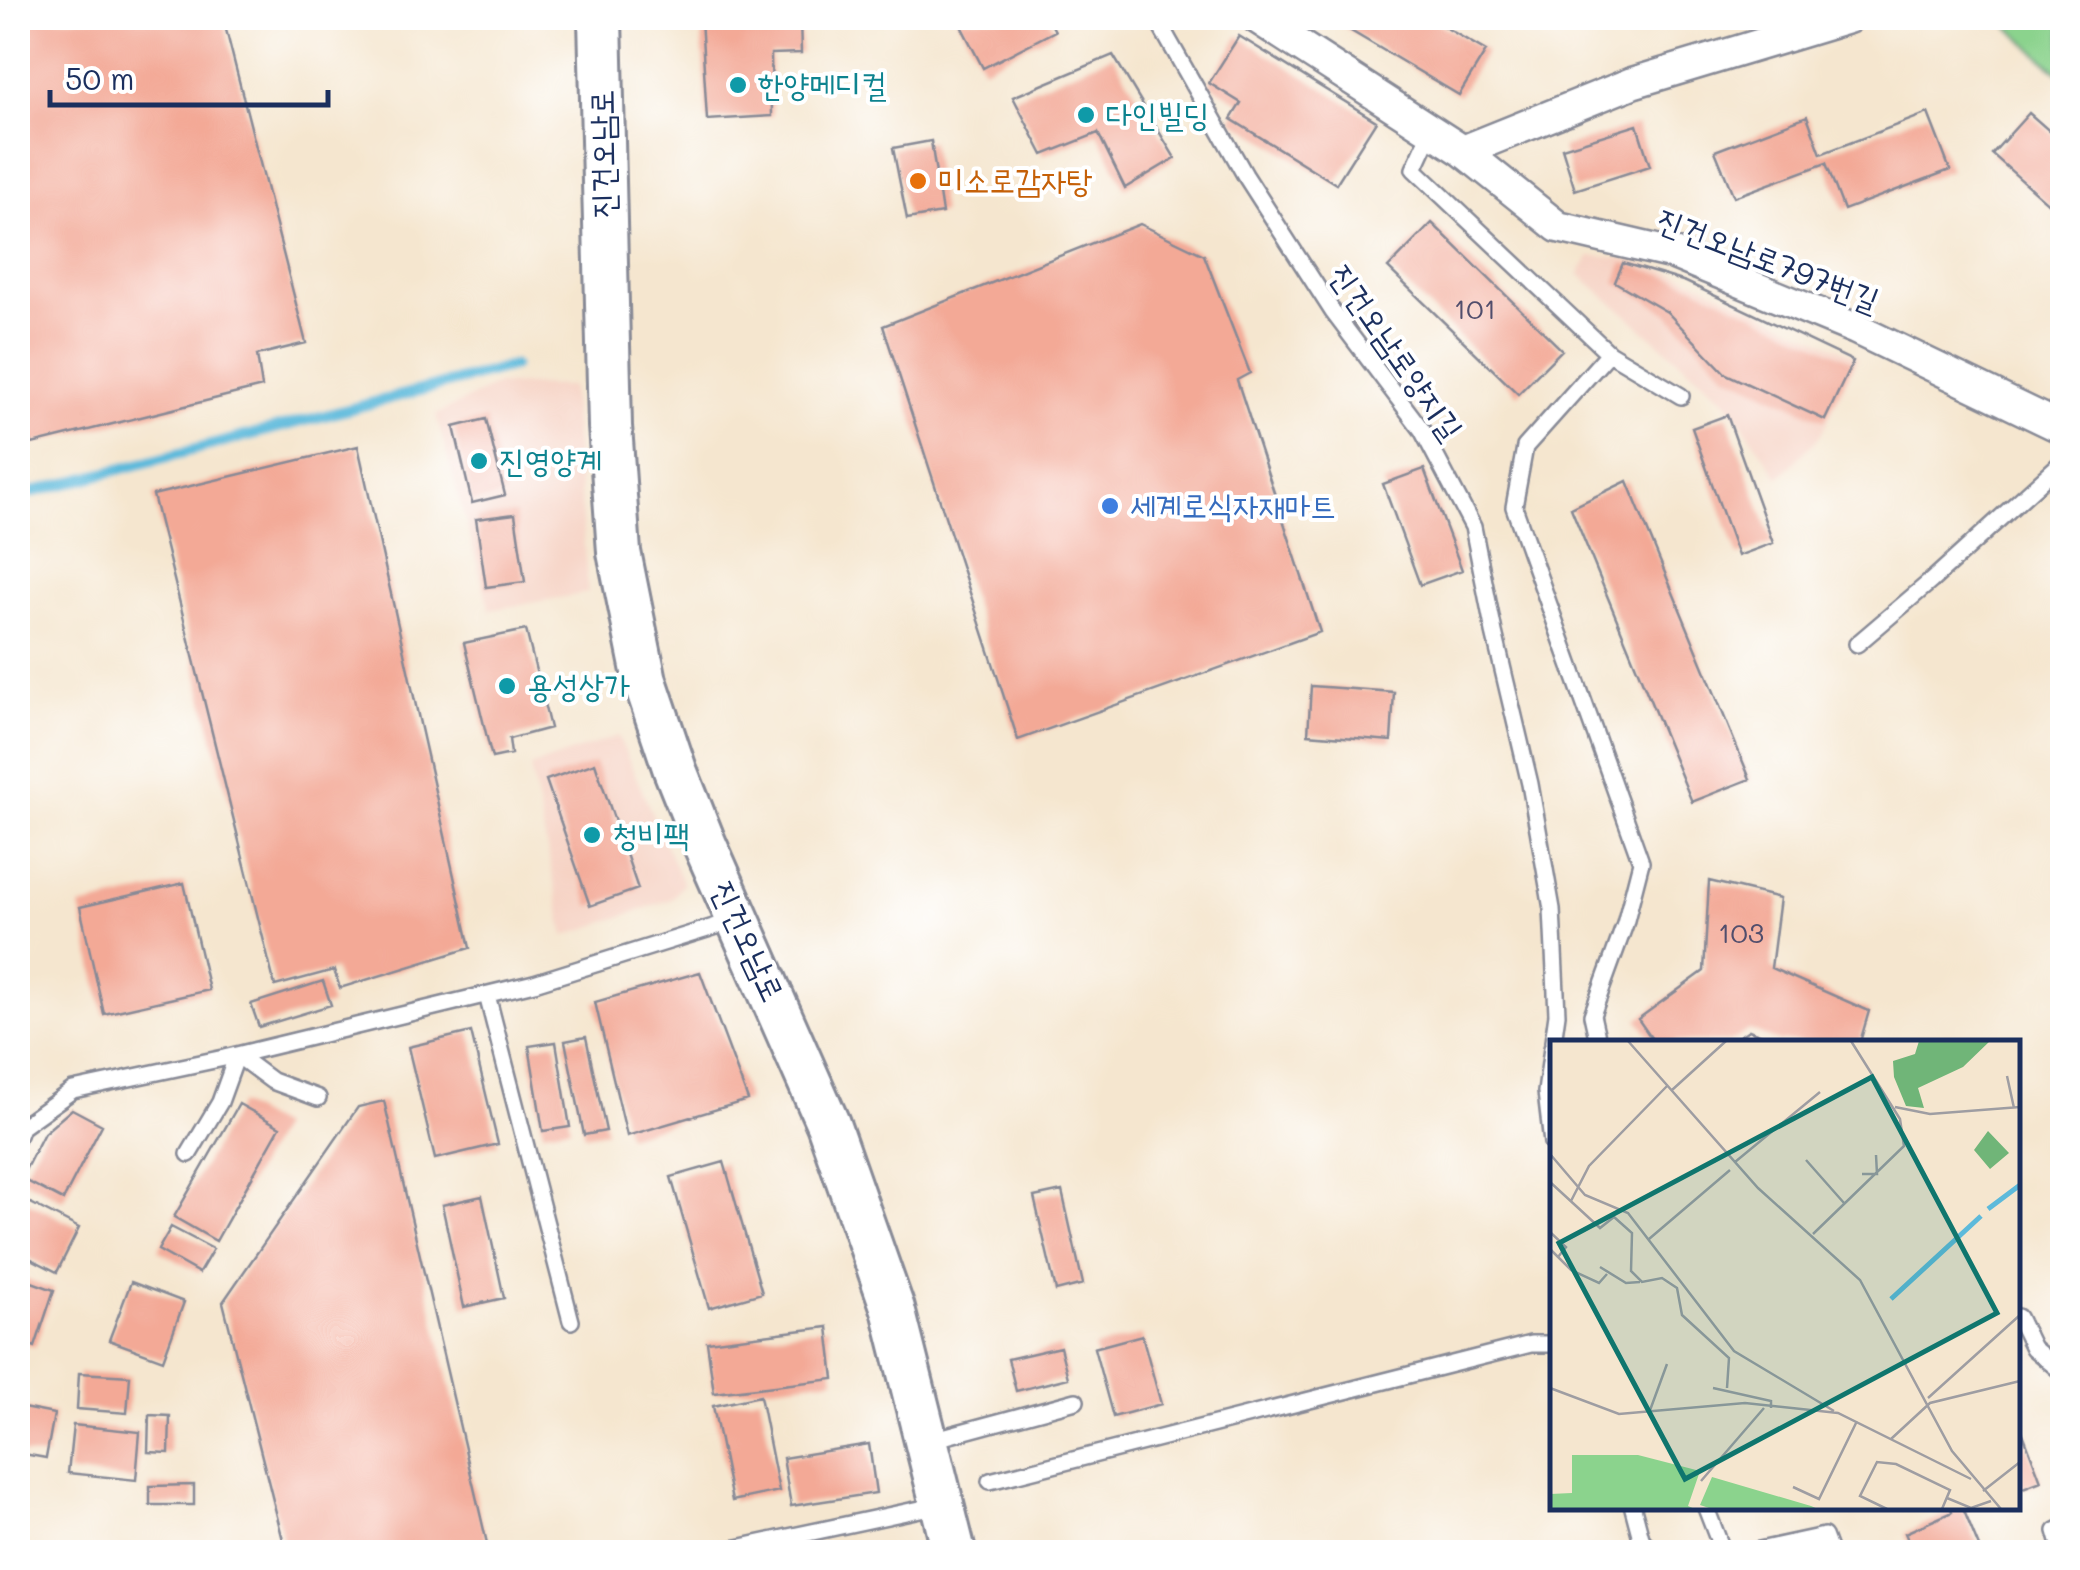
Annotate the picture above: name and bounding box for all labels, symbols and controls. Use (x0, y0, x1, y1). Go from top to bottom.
scale bar (50, 45, 328, 107)
text: 50 m (65, 58, 135, 98)
place label: 한양메디컬 (758, 62, 887, 104)
marker: 한양메디컬 (727, 74, 749, 96)
street label: 진건오남로 (579, 89, 623, 219)
place label: 다인빌딩 (1106, 92, 1209, 134)
marker: 다인빌딩 (1075, 104, 1097, 126)
place label: 미소로감자탕 (938, 158, 1093, 200)
marker: 미소로감자탕 (907, 170, 929, 192)
street label: 진건오남로797번길 (1652, 196, 1886, 320)
street label: 진건오남로양지길 (1321, 254, 1474, 447)
house number: 101 (1454, 290, 1496, 326)
place label: 진영양계 (499, 438, 602, 480)
marker: 진영양계 (468, 450, 490, 472)
place label: 세계로식자재마트 (1130, 483, 1336, 525)
marker: 세계로식자재마트 (1099, 495, 1121, 517)
place label: 용성상가 (527, 663, 630, 705)
marker: 용성상가 (496, 675, 518, 697)
place label: 청비팩 (612, 812, 689, 854)
marker: 청비팩 (581, 824, 603, 846)
street label: 진건오남로 (704, 873, 796, 1007)
house number: 103 (1718, 914, 1764, 950)
inset map (1550, 1040, 2020, 1510)

